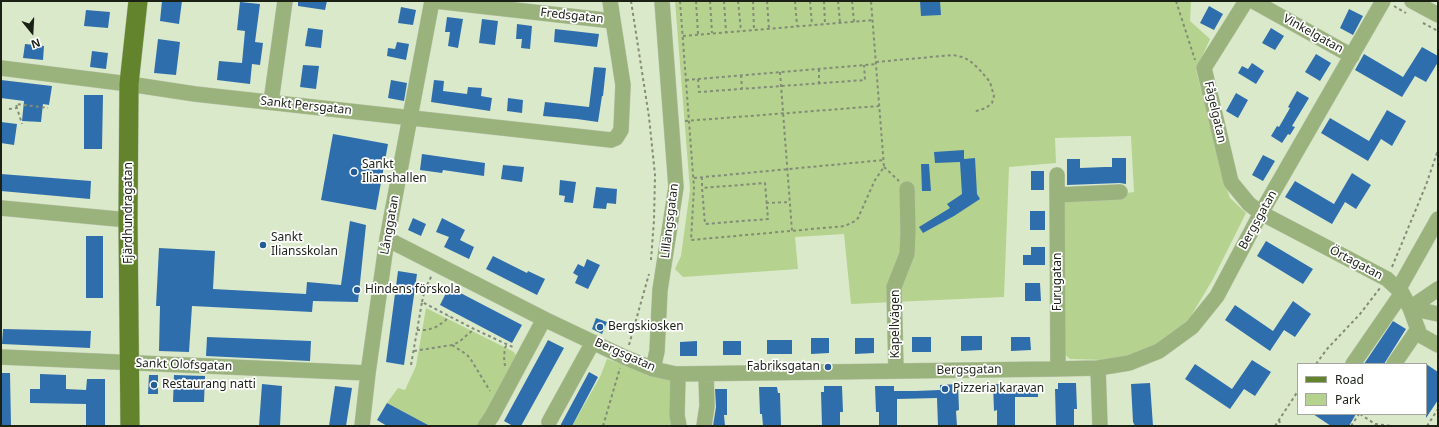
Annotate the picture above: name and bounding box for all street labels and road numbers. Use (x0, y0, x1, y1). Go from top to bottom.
street label: Fredsgatan (540, 6, 604, 26)
street label: Vinkelgatan (1280, 12, 1346, 56)
street label: Fågelgatan (1201, 80, 1229, 144)
street label: Sankt Persgatan (260, 94, 352, 118)
street label: Fjärdhundragatan (122, 162, 136, 264)
street label: Lillängsgatan (658, 183, 682, 259)
street label: Bergsgatan (1236, 188, 1280, 252)
street label: Långgatan (378, 194, 402, 256)
street label: Örtagatan (1327, 243, 1385, 283)
street label: Furugatan (1051, 253, 1065, 311)
street label: Kapellvägen (889, 290, 903, 358)
street label: Bergsgatan (592, 335, 658, 375)
street label: Sankt Olofsgatan (135, 356, 233, 374)
street label: Bergsgatan (936, 362, 1002, 378)

